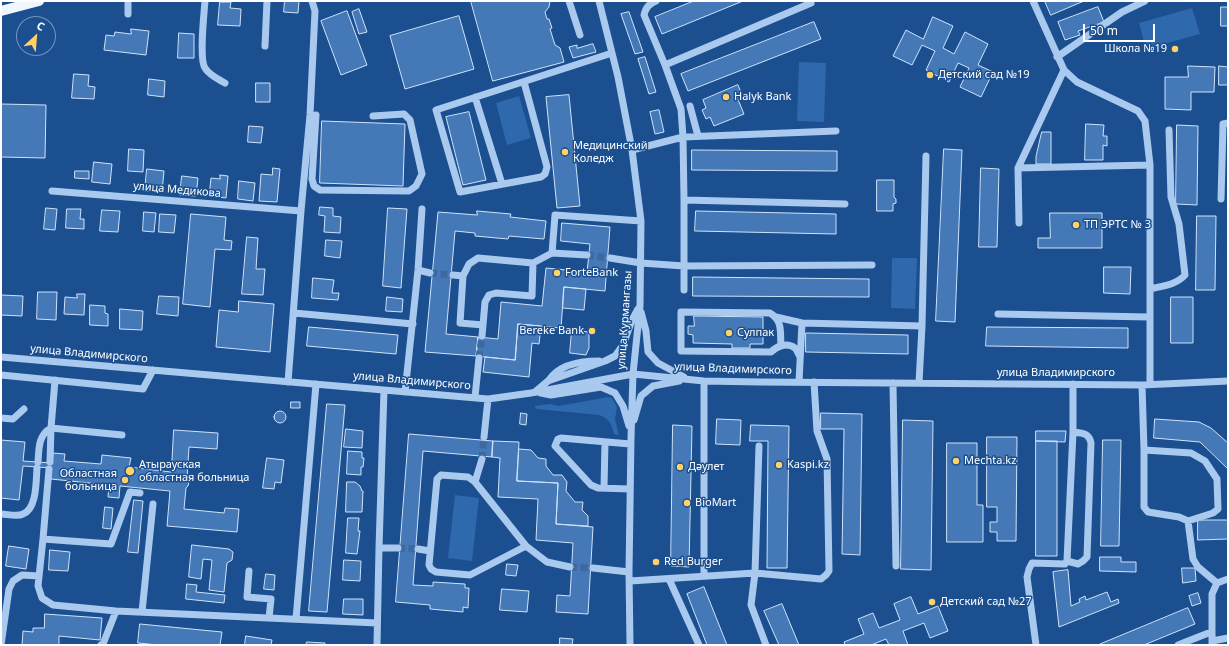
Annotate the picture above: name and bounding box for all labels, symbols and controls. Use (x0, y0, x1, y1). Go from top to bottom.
north arrow (16, 16, 56, 56)
scale bar (1085, 16, 1157, 42)
text: С (35, 17, 48, 34)
text: 50 m (1090, 22, 1118, 39)
place label: Школа №19 (1104, 42, 1167, 56)
marker: Школа №19 (1170, 44, 1180, 54)
place label: Детский сад №19 (938, 68, 1030, 82)
marker: Детский сад №19 (925, 70, 935, 80)
place label: Halyk Bank (734, 90, 791, 104)
marker: Halyk Bank (721, 92, 731, 102)
place label: Медицинский Коледж (573, 139, 648, 165)
marker: Медицинский Коледж (560, 147, 570, 157)
street label: улица Медикова (133, 180, 221, 200)
place label: ТП ЭРТС № 3 (1084, 218, 1151, 232)
marker: ТП ЭРТС № 3 (1071, 220, 1081, 230)
place label: ForteBank (565, 266, 618, 280)
marker: ForteBank (552, 268, 562, 278)
street label: улица Курмангазы (615, 270, 635, 370)
place label: Bereke Bank (519, 324, 584, 338)
marker: Bereke Bank (587, 326, 597, 336)
place label: Сулпак (737, 326, 774, 340)
marker: Сулпак (724, 328, 734, 338)
street label: улица Владимирского (30, 342, 148, 366)
street label: улица Владимирского (674, 360, 792, 378)
street label: улица Владимирского (997, 366, 1115, 380)
street label: улица Владимирского (353, 369, 471, 393)
place label: Mechta.kz (964, 454, 1016, 468)
marker: Mechta.kz (951, 456, 961, 466)
place label: Атырауская областная больница (139, 458, 249, 484)
place label: Kaspi.kz (787, 458, 829, 472)
place label: Дәулет (688, 460, 724, 474)
marker: Kaspi.kz (774, 460, 784, 470)
marker: Дәулет (675, 462, 685, 472)
marker: Атырауская областная больница (124, 465, 136, 477)
place label: Областная больница (60, 467, 117, 493)
marker: Областная больница (120, 475, 130, 485)
place label: BioMart (695, 496, 736, 510)
marker: BioMart (682, 498, 692, 508)
place label: Red Burger (664, 555, 723, 569)
marker: Red Burger (651, 557, 661, 567)
place label: Детский сад №27 (940, 595, 1032, 609)
marker: Детский сад №27 (927, 597, 937, 607)

